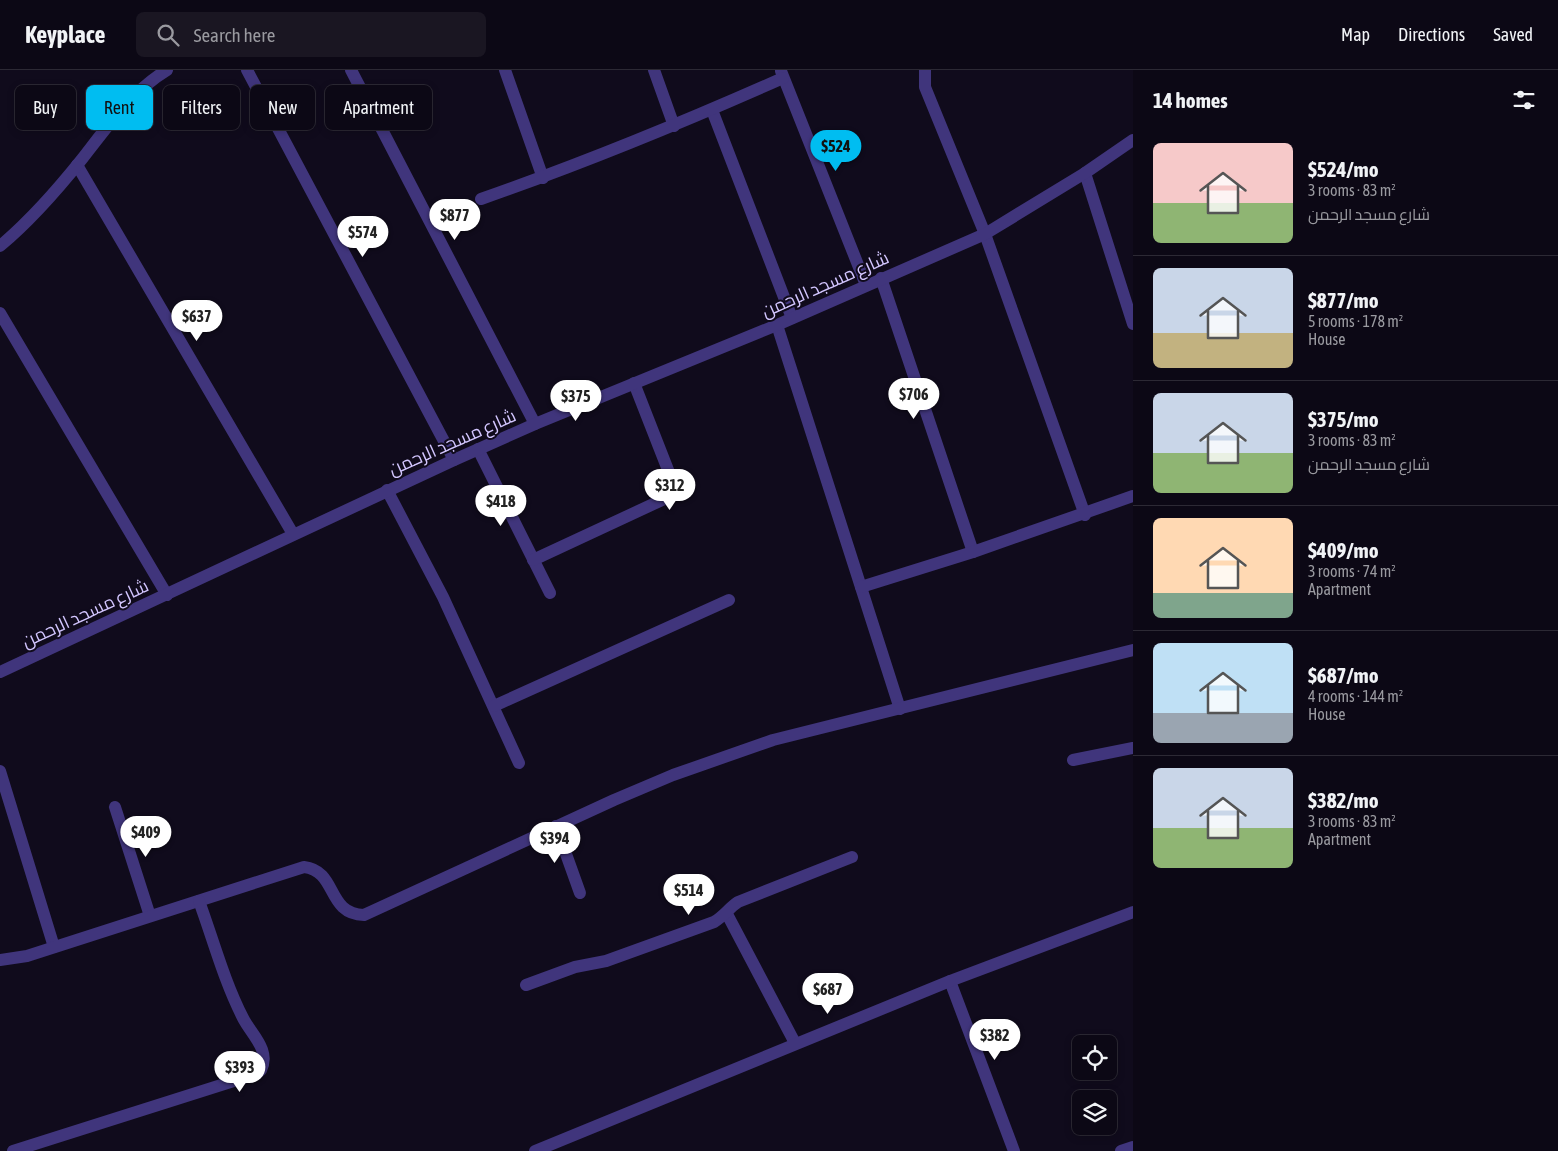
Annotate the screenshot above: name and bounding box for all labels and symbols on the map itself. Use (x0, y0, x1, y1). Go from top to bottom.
pin: $524 (806, 129, 866, 172)
pin: $877 (425, 198, 485, 241)
pin: $574 (333, 216, 393, 258)
street label: شارع مسجد الرحمن (758, 246, 893, 323)
pin: $637 (167, 300, 227, 342)
pin: $706 (884, 378, 944, 420)
pin: $375 (546, 380, 606, 422)
street label: شارع مسجد الرحمن (385, 404, 520, 481)
pin: $312 (640, 468, 700, 511)
pin: $418 (471, 484, 531, 527)
street label: شارع مسجد الرحمن (18, 574, 152, 653)
pin: $409 (116, 816, 176, 858)
pin: $394 (525, 822, 585, 864)
pin: $514 (659, 874, 719, 916)
pin: $687 (798, 972, 858, 1015)
pin: $382 (965, 1018, 1025, 1061)
pin: $393 (210, 1050, 270, 1093)

